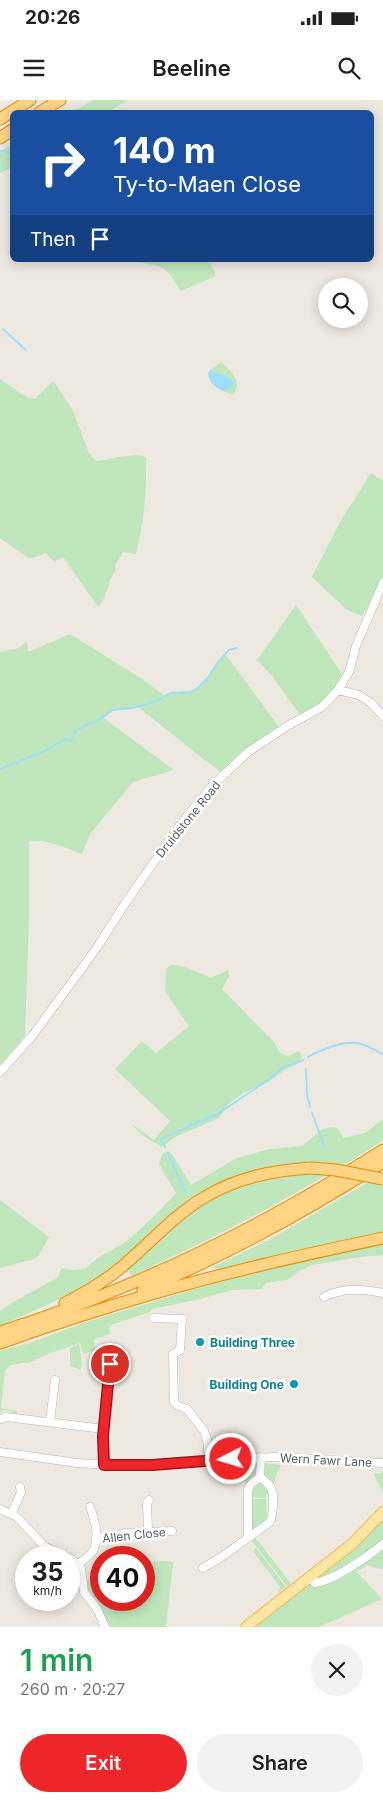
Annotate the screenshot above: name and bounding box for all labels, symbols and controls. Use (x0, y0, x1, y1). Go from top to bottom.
text: 20:26 (25, 6, 80, 29)
icon: menu (20, 54, 48, 82)
icon: search (335, 54, 363, 82)
text: Beeline (152, 55, 231, 81)
text: 140 m (113, 129, 216, 171)
icon: right (30, 130, 95, 195)
text: Ty-to-Maen Close (113, 171, 301, 197)
icon: arrive (86, 225, 114, 253)
text: Then (30, 228, 76, 251)
map controls (318, 278, 368, 328)
button: search (318, 278, 368, 328)
street label: Druidstone Road (153, 778, 223, 860)
place label: Building Three (210, 1335, 295, 1350)
marker: Building Three (194, 1336, 206, 1348)
pin (89, 1343, 131, 1385)
icon: arrive (96, 1350, 124, 1378)
place label: Building One (210, 1377, 284, 1392)
marker: Building One (288, 1378, 300, 1390)
position arrow (204, 1432, 256, 1484)
street label: Wern Fawr Lane (280, 1450, 372, 1470)
street label: Allen Close (102, 1524, 166, 1546)
speed limit sign: 40 (90, 1546, 155, 1611)
text: 35 (31, 1557, 64, 1587)
text: km/h (33, 1583, 62, 1598)
text: 1 min (20, 1642, 93, 1678)
button: close (311, 1644, 363, 1696)
text: 260 m · 20:27 (20, 1679, 125, 1699)
button: Exit (20, 1734, 187, 1792)
button: Share (197, 1734, 363, 1792)

